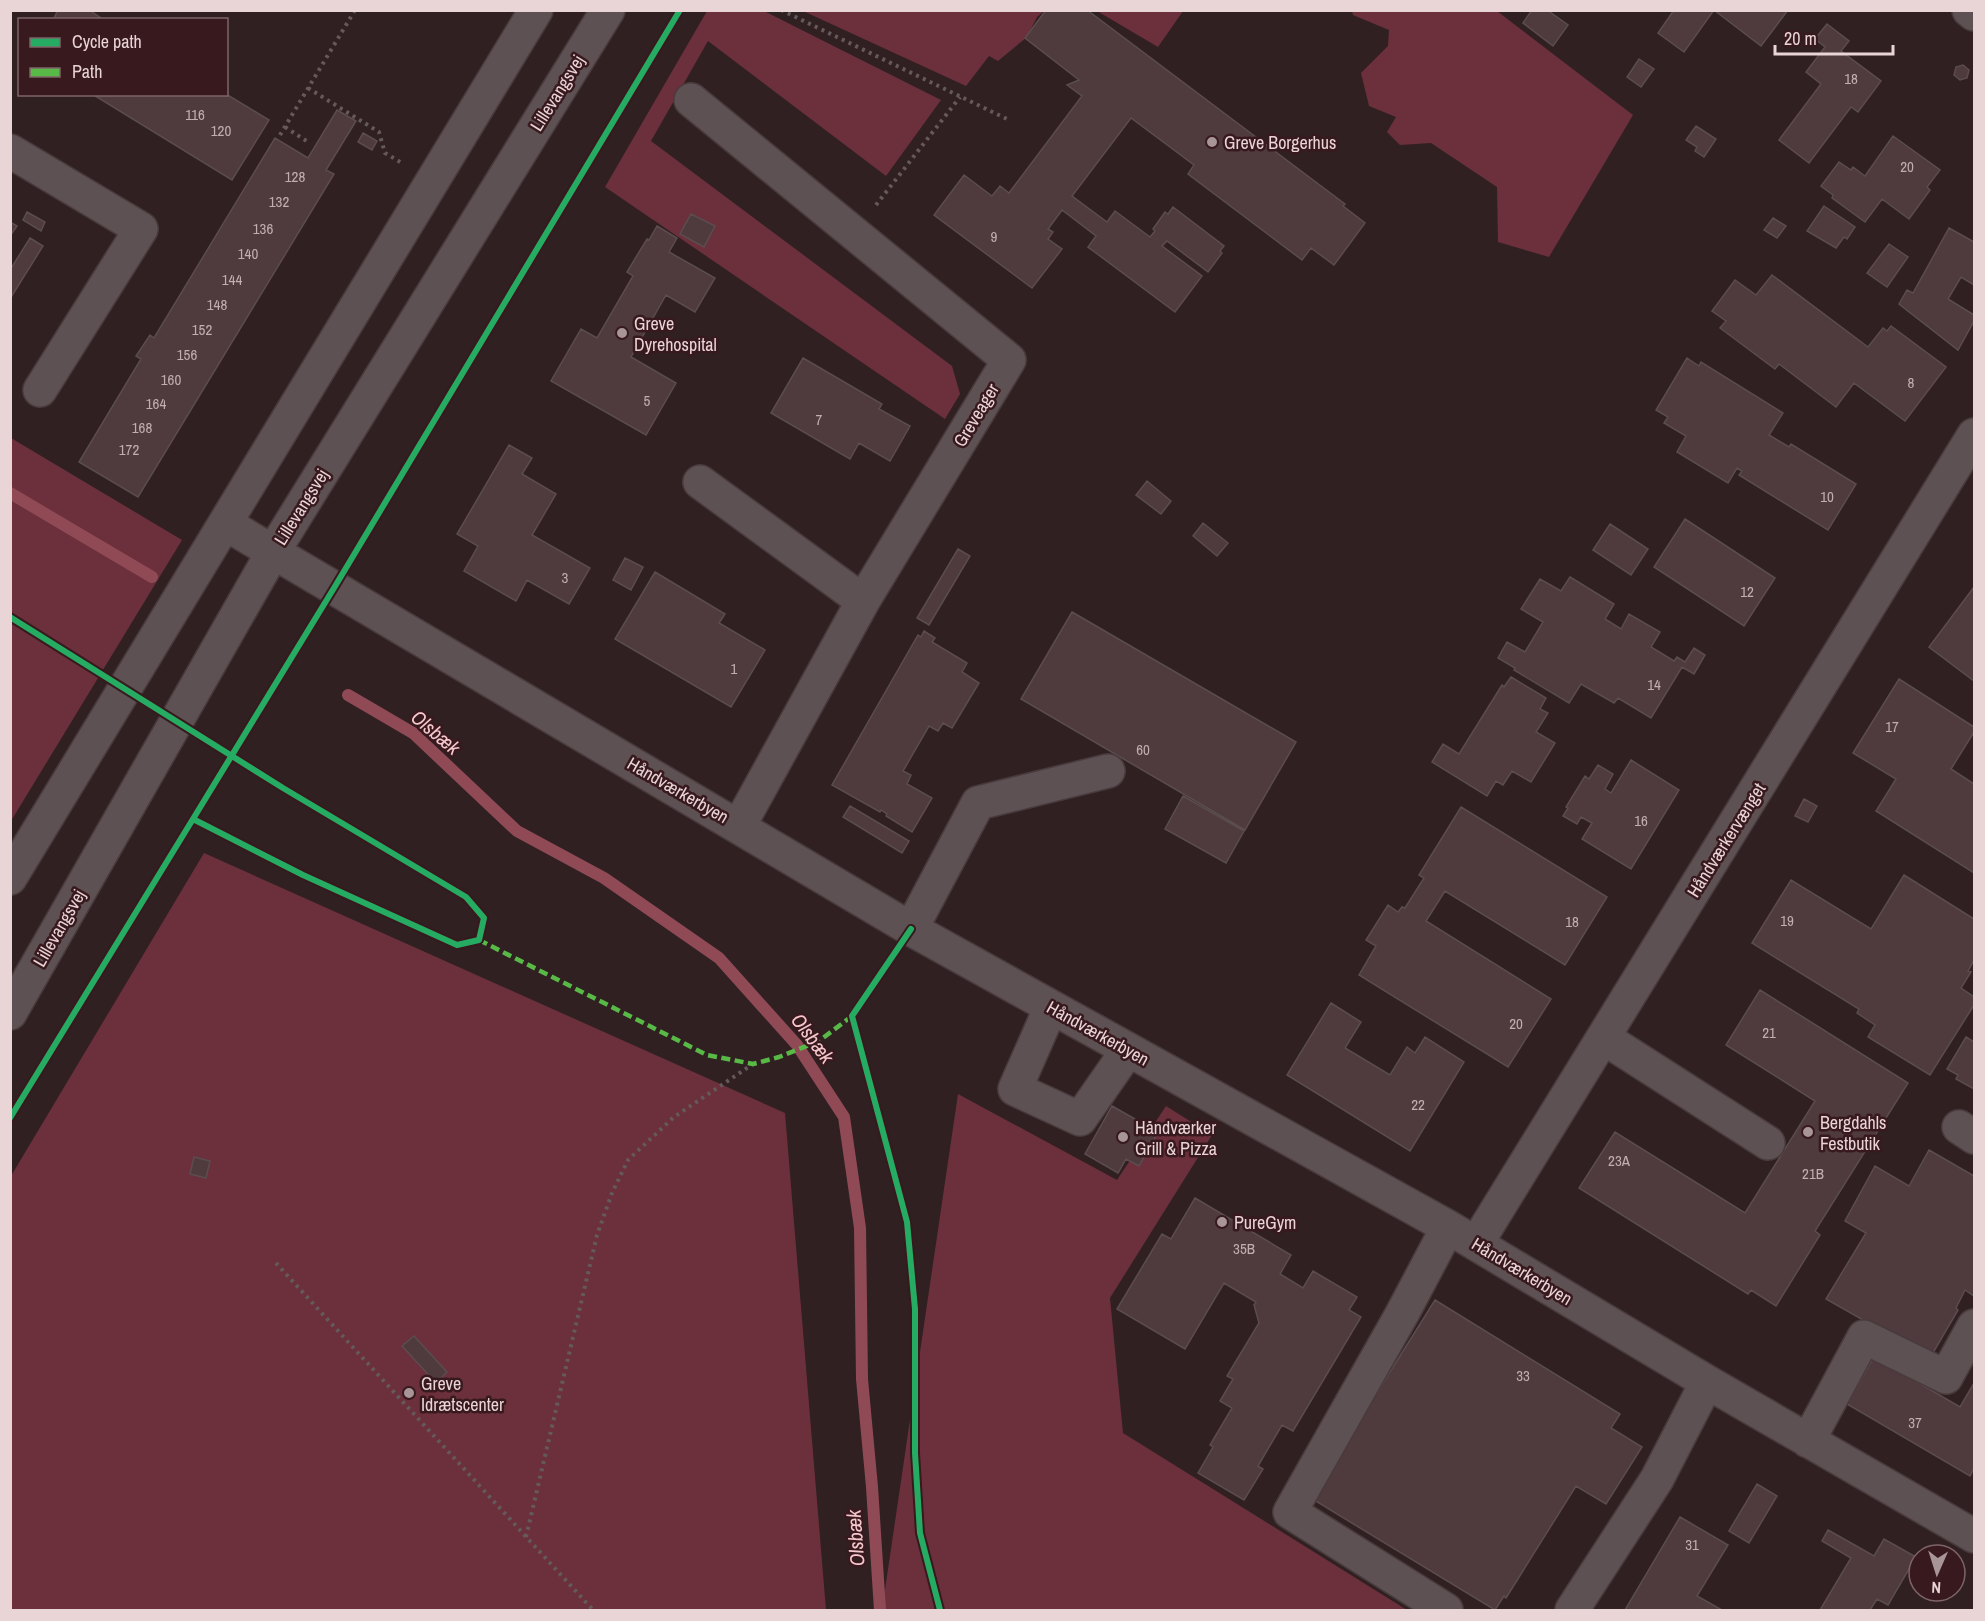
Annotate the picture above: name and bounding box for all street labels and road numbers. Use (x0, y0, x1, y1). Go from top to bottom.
street label: Lillevangsvej (524, 50, 590, 136)
street label: Greveager (947, 379, 1005, 451)
street label: Lillevangsvej (268, 464, 334, 550)
street label: Håndværkerbyen (623, 751, 733, 829)
street label: Håndværkervænget (1681, 778, 1771, 902)
street label: Lillevangsvej (27, 885, 91, 971)
street label: Håndværkerbyen (1042, 995, 1154, 1071)
street label: Håndværkerbyen (1467, 1231, 1577, 1311)

